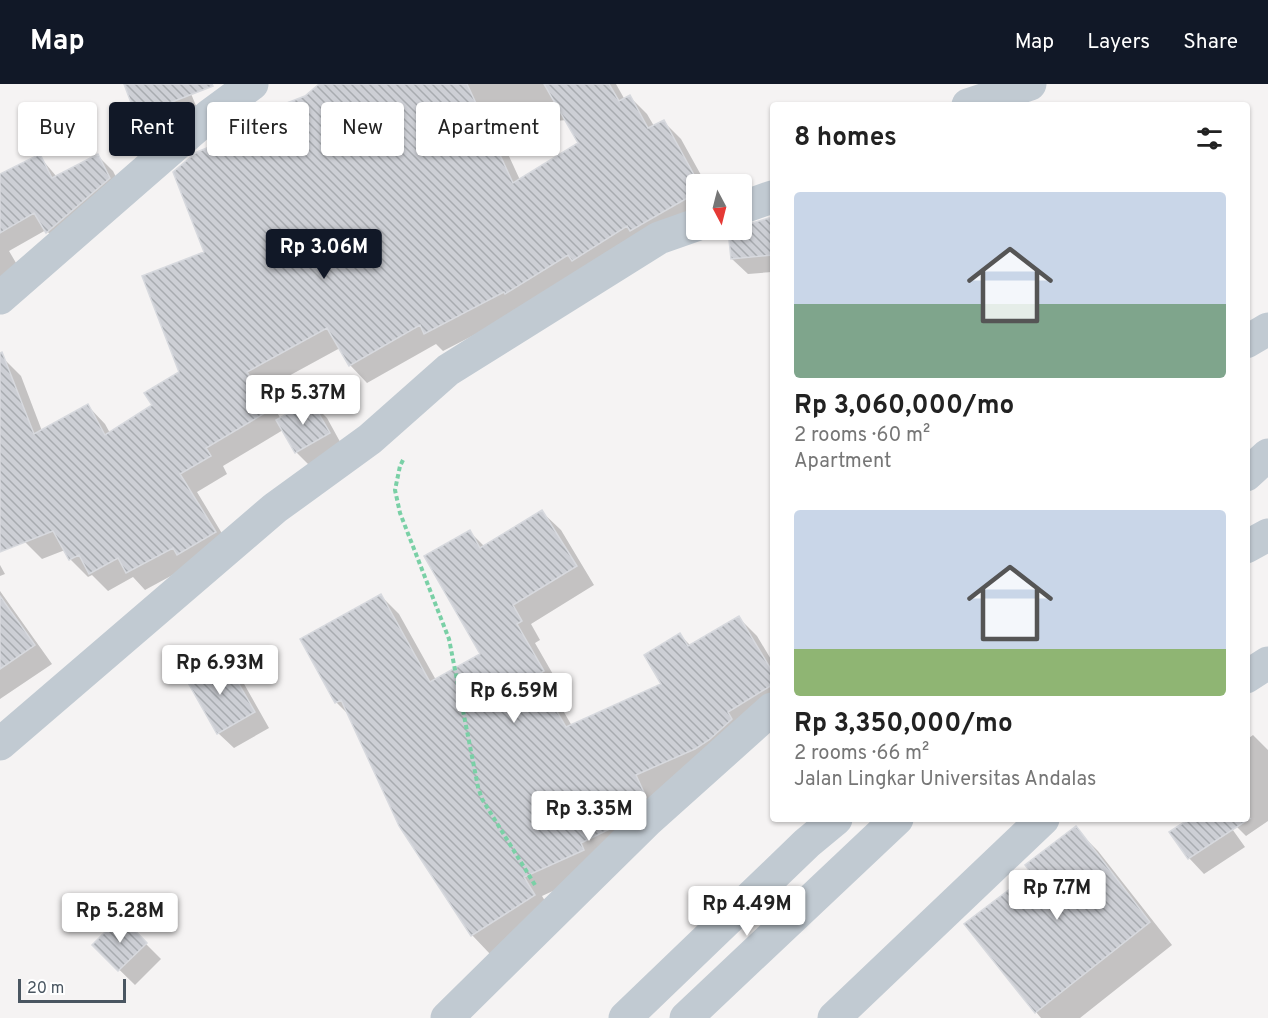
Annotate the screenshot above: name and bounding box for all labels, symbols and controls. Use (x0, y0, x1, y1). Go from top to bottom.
text: Map (30, 24, 85, 60)
text: Map (1015, 29, 1054, 56)
text: Layers (1087, 29, 1150, 56)
text: Share (1183, 29, 1238, 56)
chip: Buy (18, 102, 97, 156)
chip: Rent (109, 102, 195, 156)
chip: Filters (207, 102, 309, 156)
chip: New (321, 102, 404, 156)
chip: Apartment (416, 102, 560, 156)
text: 8 homes (794, 122, 897, 155)
icon: filters (1193, 122, 1226, 155)
north arrow (686, 174, 752, 240)
map controls (686, 174, 752, 240)
pin: Rp 3.06M (262, 229, 386, 280)
icon: home (956, 231, 1064, 339)
text: Rp 3.06M (280, 235, 368, 261)
pin: Rp 5.37M (241, 375, 365, 426)
text: Rp 5.37M (260, 381, 346, 407)
text: Rp 3,060,000/mo (794, 390, 1014, 423)
text: 2 rooms · 60 m² (794, 423, 930, 449)
text: Apartment (794, 449, 892, 475)
icon: home (956, 549, 1064, 657)
pin: Rp 6.93M (158, 645, 282, 696)
text: Rp 6.93M (176, 651, 264, 677)
pin: Rp 6.59M (452, 673, 576, 724)
text: Rp 6.59M (470, 679, 558, 705)
text: Rp 3,350,000/mo (794, 708, 1013, 741)
text: 2 rooms · 66 m² (794, 741, 929, 767)
text: Jalan Lingkar Universitas Andalas (794, 767, 1096, 793)
pin: Rp 3.35M (527, 791, 651, 842)
text: Rp 3.35M (545, 797, 633, 823)
pin: Rp 7.7M (1002, 870, 1112, 921)
text: Rp 7.7M (1023, 876, 1091, 902)
pin: Rp 4.49M (685, 886, 809, 937)
text: Rp 4.49M (702, 892, 792, 918)
pin: Rp 5.28M (58, 893, 182, 944)
text: Rp 5.28M (76, 899, 164, 925)
scale bar (18, 976, 126, 1004)
text: 20 m (27, 979, 64, 999)

